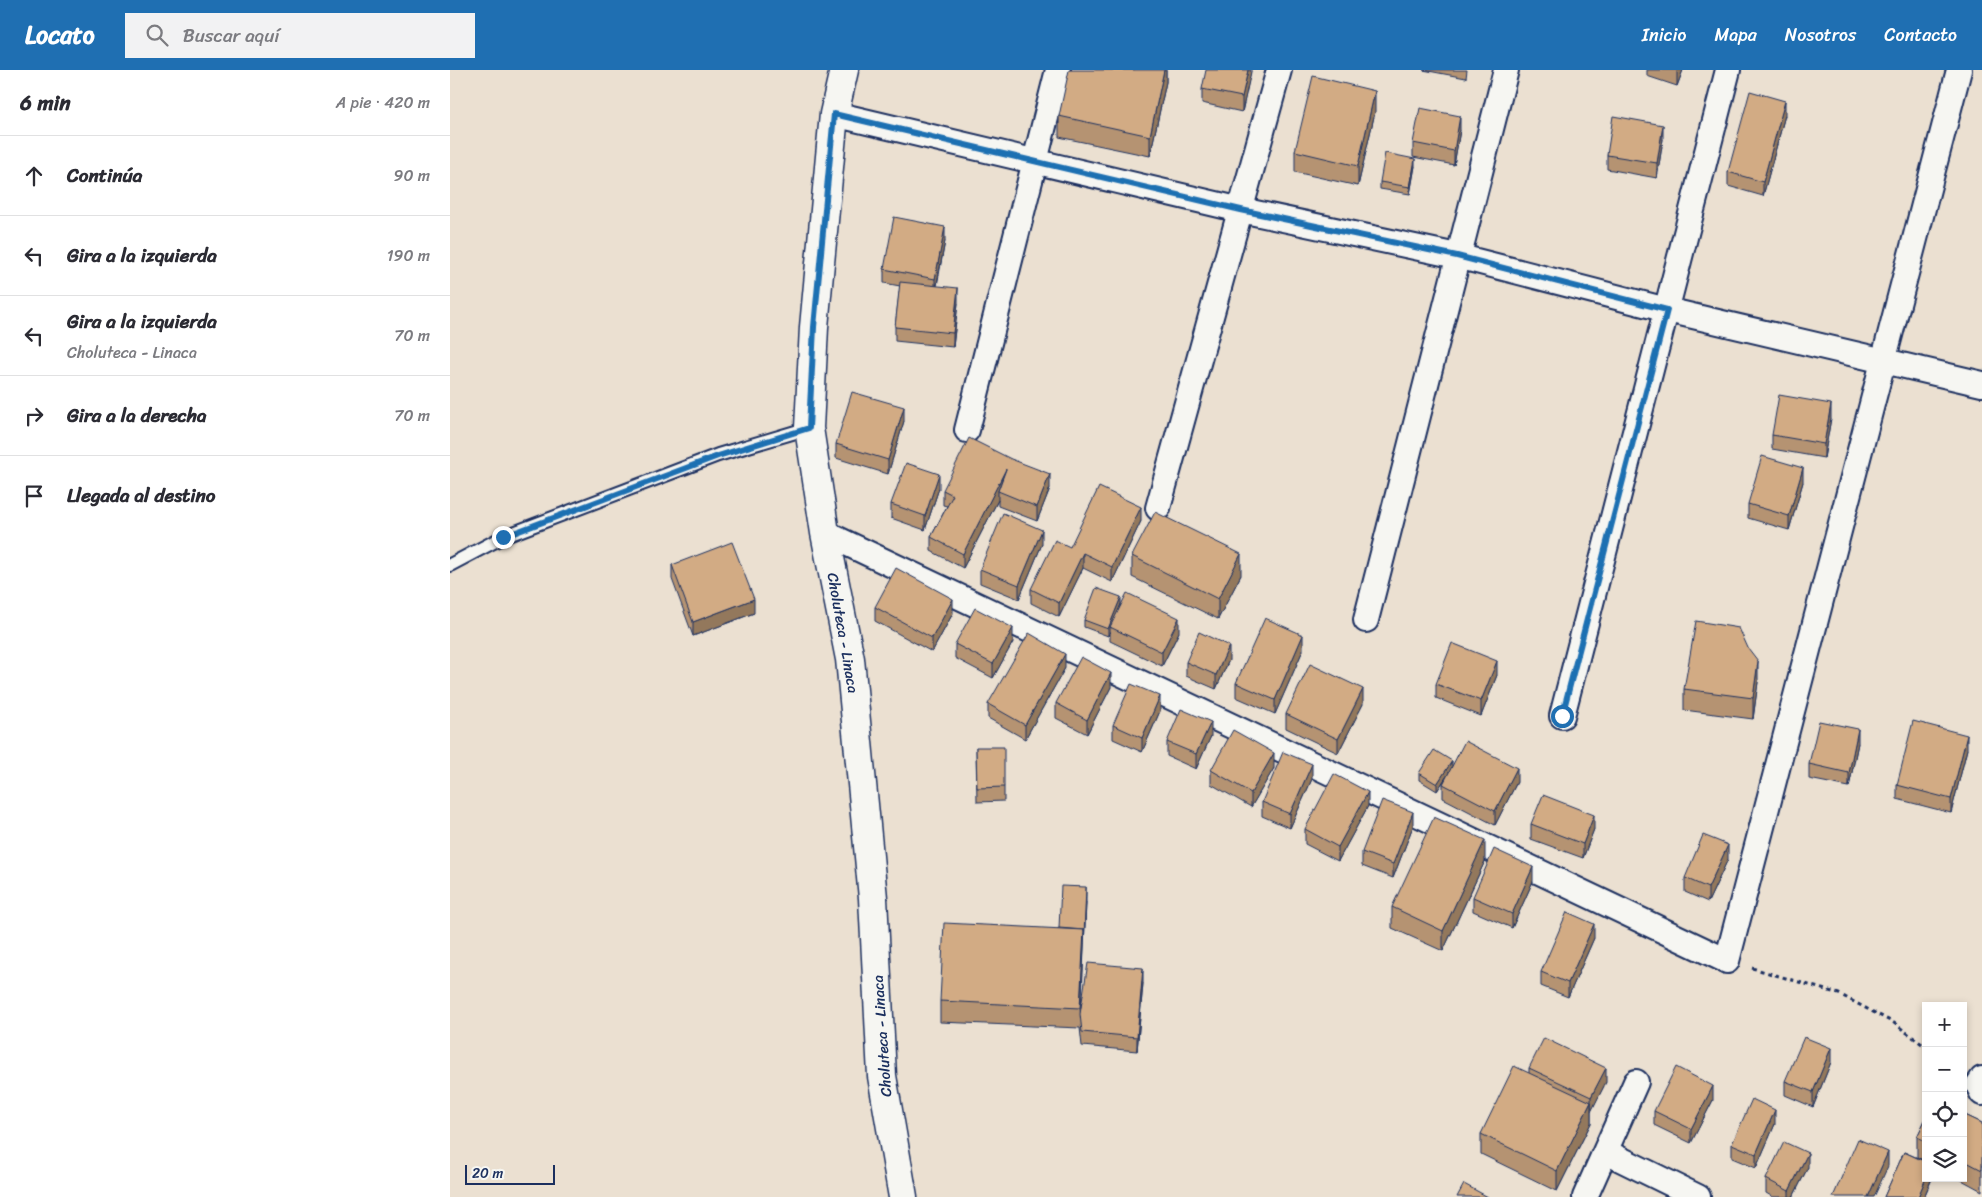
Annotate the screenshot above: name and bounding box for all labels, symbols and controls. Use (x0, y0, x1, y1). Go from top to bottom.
search box (125, 13, 475, 58)
text: Locato (25, 14, 95, 56)
text: Buscar aquí (183, 19, 280, 52)
text: Inicio (1642, 19, 1687, 51)
text: Mapa (1715, 19, 1757, 51)
text: Nosotros (1785, 19, 1856, 51)
text: Contacto (1884, 19, 1957, 51)
icon: search (143, 21, 171, 49)
text: 6 min (20, 84, 71, 122)
text: A pie · 420 m (336, 88, 430, 117)
text: Continúa (67, 159, 142, 192)
text: 90 m (394, 161, 430, 190)
icon: ahead (20, 162, 48, 190)
text: Gira a la izquierda (67, 239, 217, 272)
text: 190 m (387, 241, 430, 270)
icon: left (20, 242, 48, 270)
text: Gira a la izquierda (67, 305, 217, 338)
text: 70 m (394, 321, 430, 350)
icon: left (20, 322, 48, 350)
text: Choluteca - Linaca (67, 338, 197, 367)
text: Gira a la derecha (67, 399, 206, 432)
text: 70 m (394, 401, 430, 430)
icon: right (20, 402, 48, 430)
text: Llegada al destino (67, 479, 216, 512)
icon: arrive (20, 482, 48, 510)
route end (492, 526, 515, 549)
street label: Choluteca - Linaca (820, 571, 866, 696)
route start (1551, 705, 1574, 728)
street label: Choluteca - Linaca (865, 974, 899, 1098)
map controls (1922, 1002, 1967, 1182)
button: + (1922, 1002, 1967, 1047)
button: − (1922, 1047, 1967, 1092)
button: locate (1922, 1092, 1967, 1137)
button: layers (1922, 1137, 1967, 1182)
text: 20 m (472, 1161, 503, 1186)
scale bar (465, 1162, 555, 1185)

